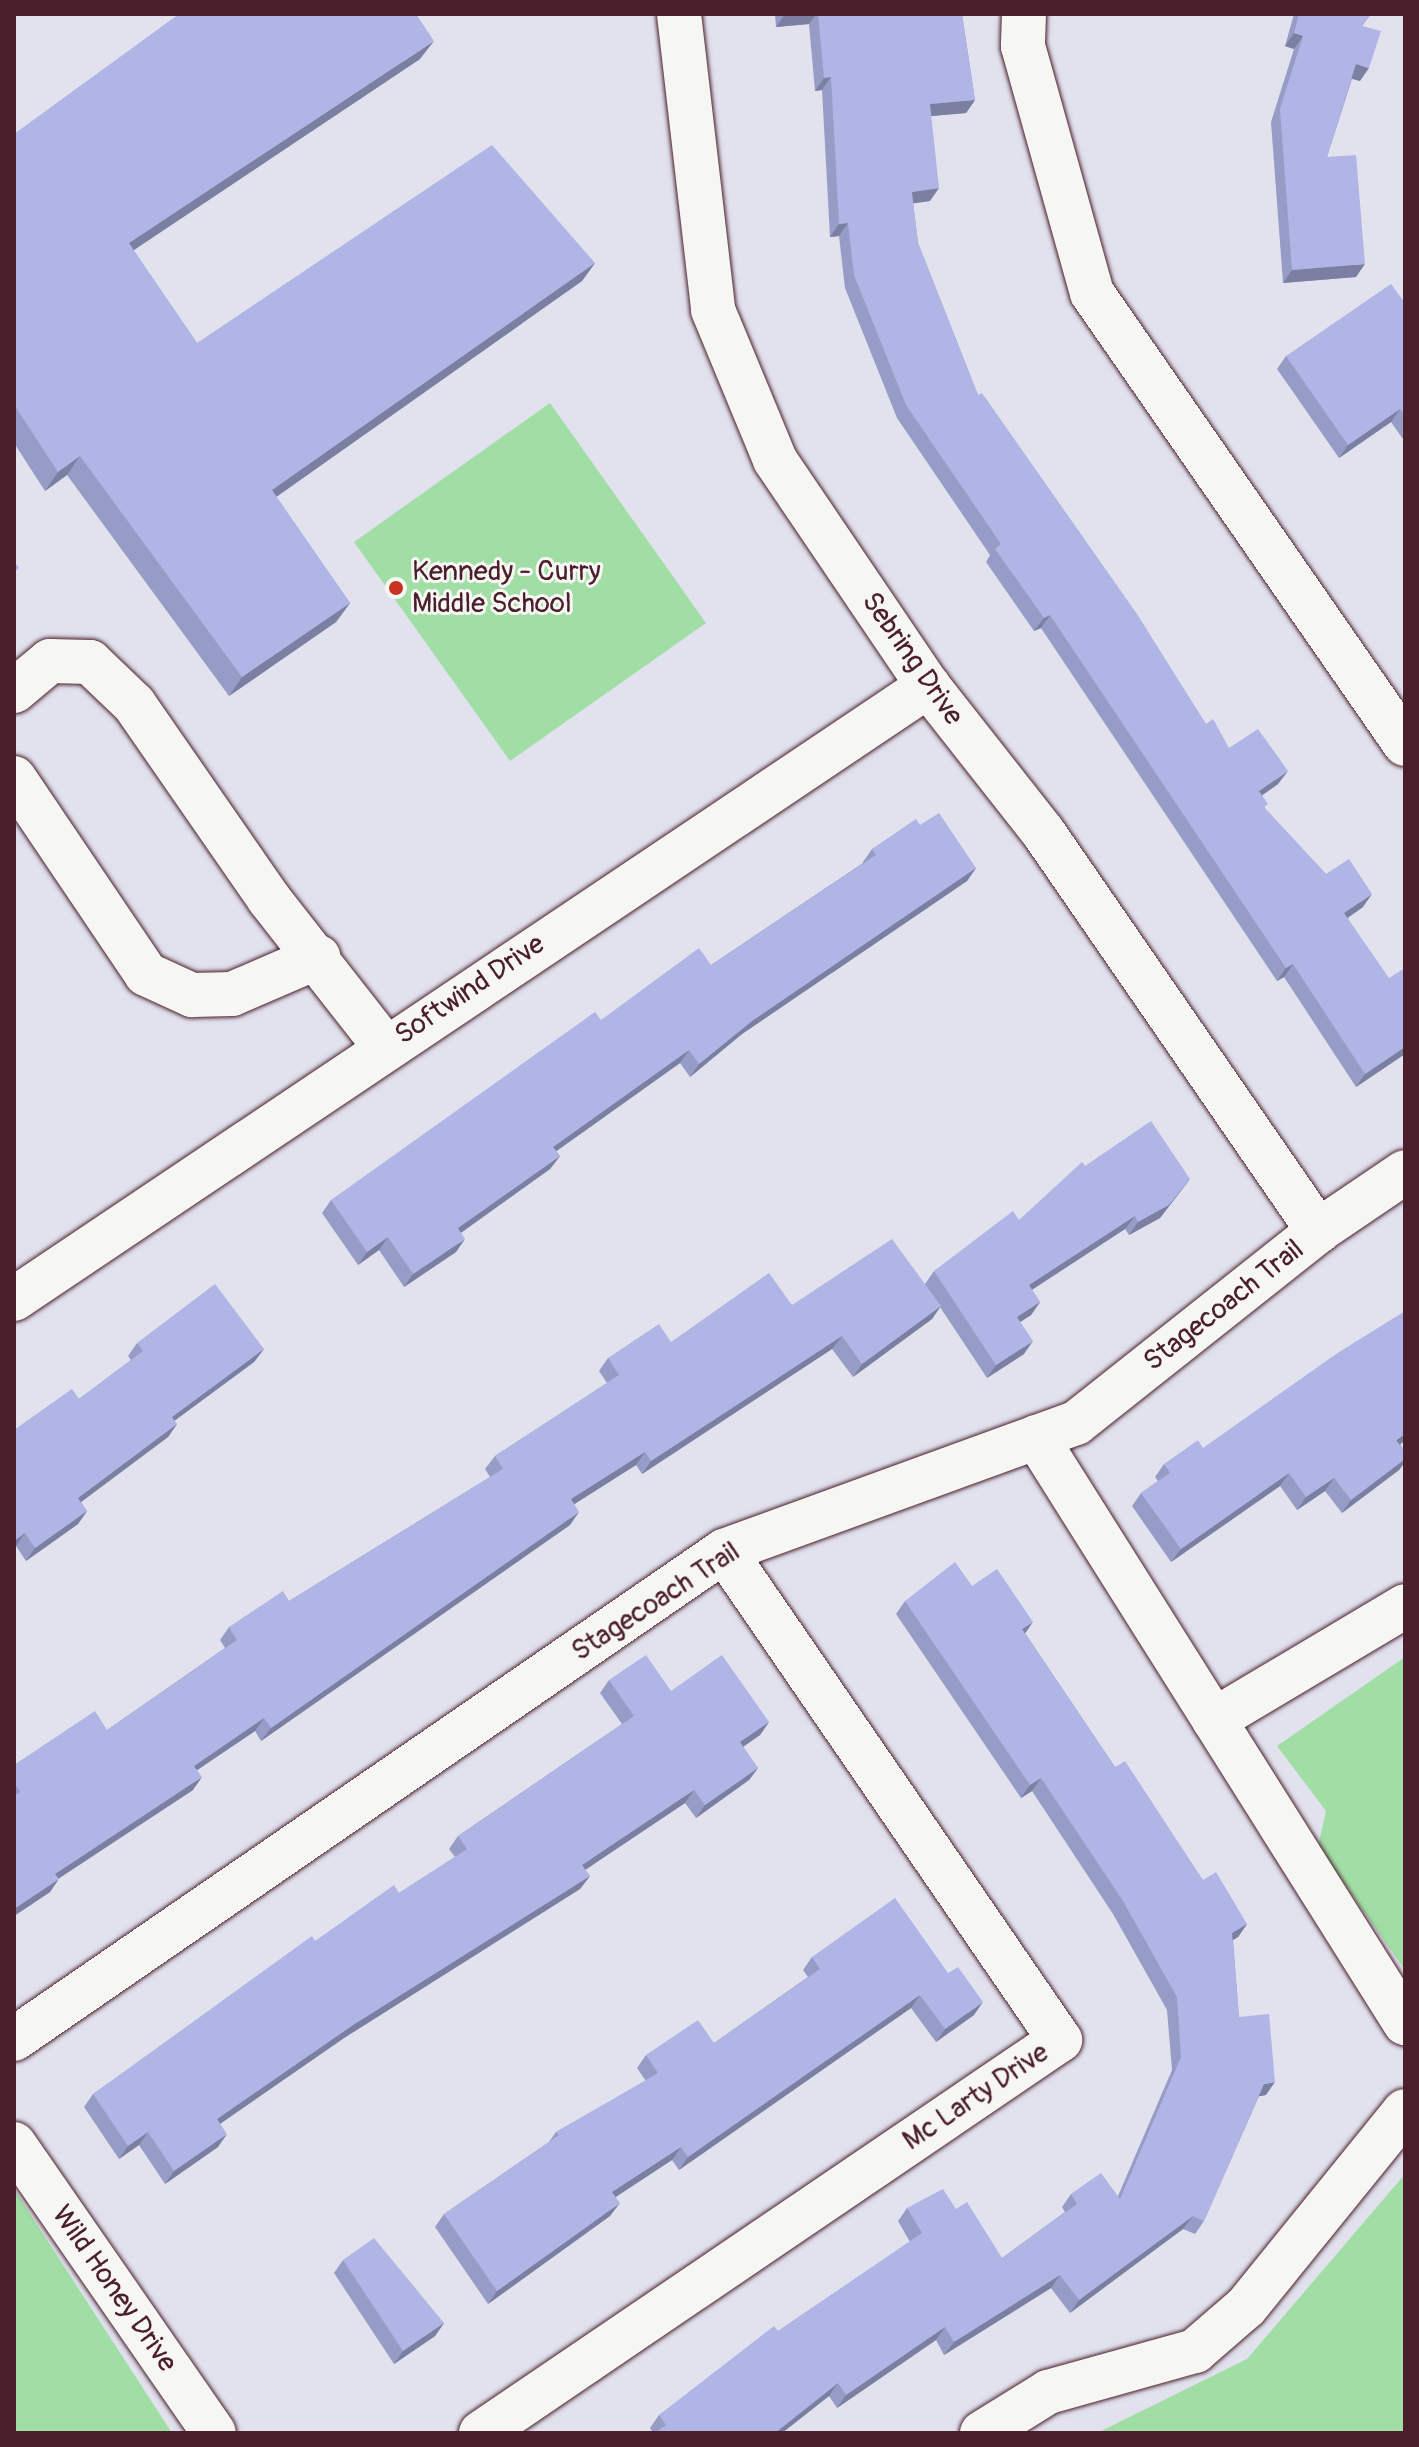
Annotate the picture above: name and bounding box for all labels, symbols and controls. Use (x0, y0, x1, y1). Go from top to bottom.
place label: Kennedy - Curry Middle School (412, 555, 601, 621)
marker: Kennedy - Curry Middle School (387, 579, 405, 597)
street label: Sebring Drive (854, 586, 970, 732)
street label: Softwind Drive (389, 928, 551, 1052)
street label: Stagecoach Trail (1137, 1233, 1311, 1379)
street label: Stagecoach Trail (566, 1535, 746, 1669)
street label: Mc Larty Drive (897, 2036, 1055, 2158)
street label: Wild Honey Drive (44, 2199, 184, 2379)

